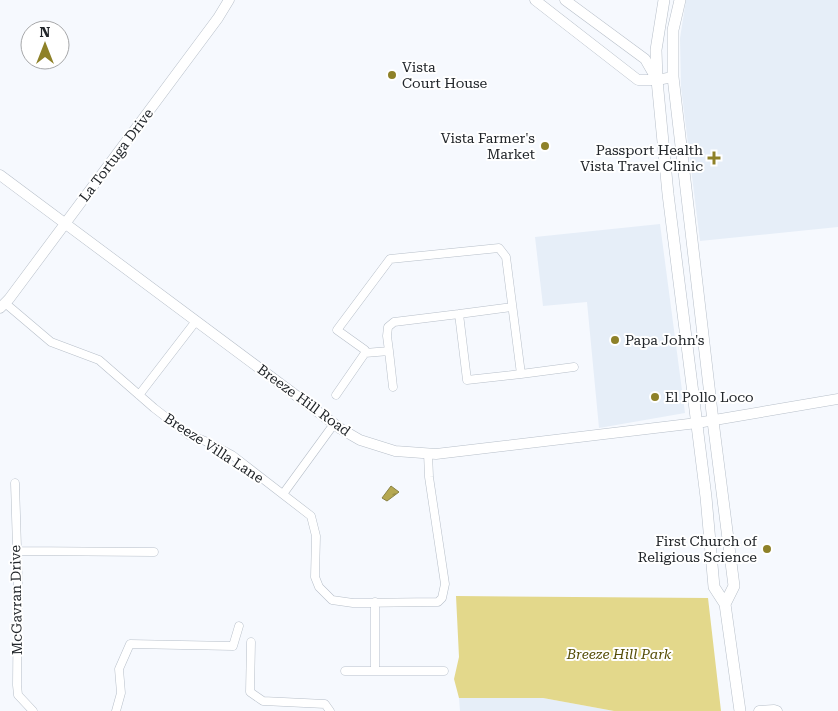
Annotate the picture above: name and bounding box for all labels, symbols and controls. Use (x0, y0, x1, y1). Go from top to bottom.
north arrow (20, 20, 70, 70)
text: N (40, 24, 51, 40)
place label: Vista Court House (402, 59, 488, 91)
marker: Vista Court House (386, 69, 398, 81)
street label: La Tortuga Drive (76, 105, 156, 205)
place label: Vista Farmer's Market (441, 130, 535, 162)
marker: Vista Farmer's Market (539, 140, 551, 152)
place label: Passport Health Vista Travel Clinic (580, 142, 703, 174)
marker: Passport Health Vista Travel Clinic (707, 151, 721, 165)
place label: Papa John's (625, 332, 705, 348)
marker: Papa John's (609, 334, 621, 346)
street label: Breeze Hill Road (254, 361, 354, 439)
place label: El Pollo Loco (665, 389, 754, 405)
marker: El Pollo Loco (649, 391, 661, 403)
street label: Breeze Villa Lane (161, 410, 267, 486)
place label: First Church of Religious Science (638, 533, 758, 565)
marker: First Church of Religious Science (761, 543, 773, 555)
street label: McGavran Drive (7, 545, 25, 655)
park label: Breeze Hill Park (566, 646, 672, 662)

